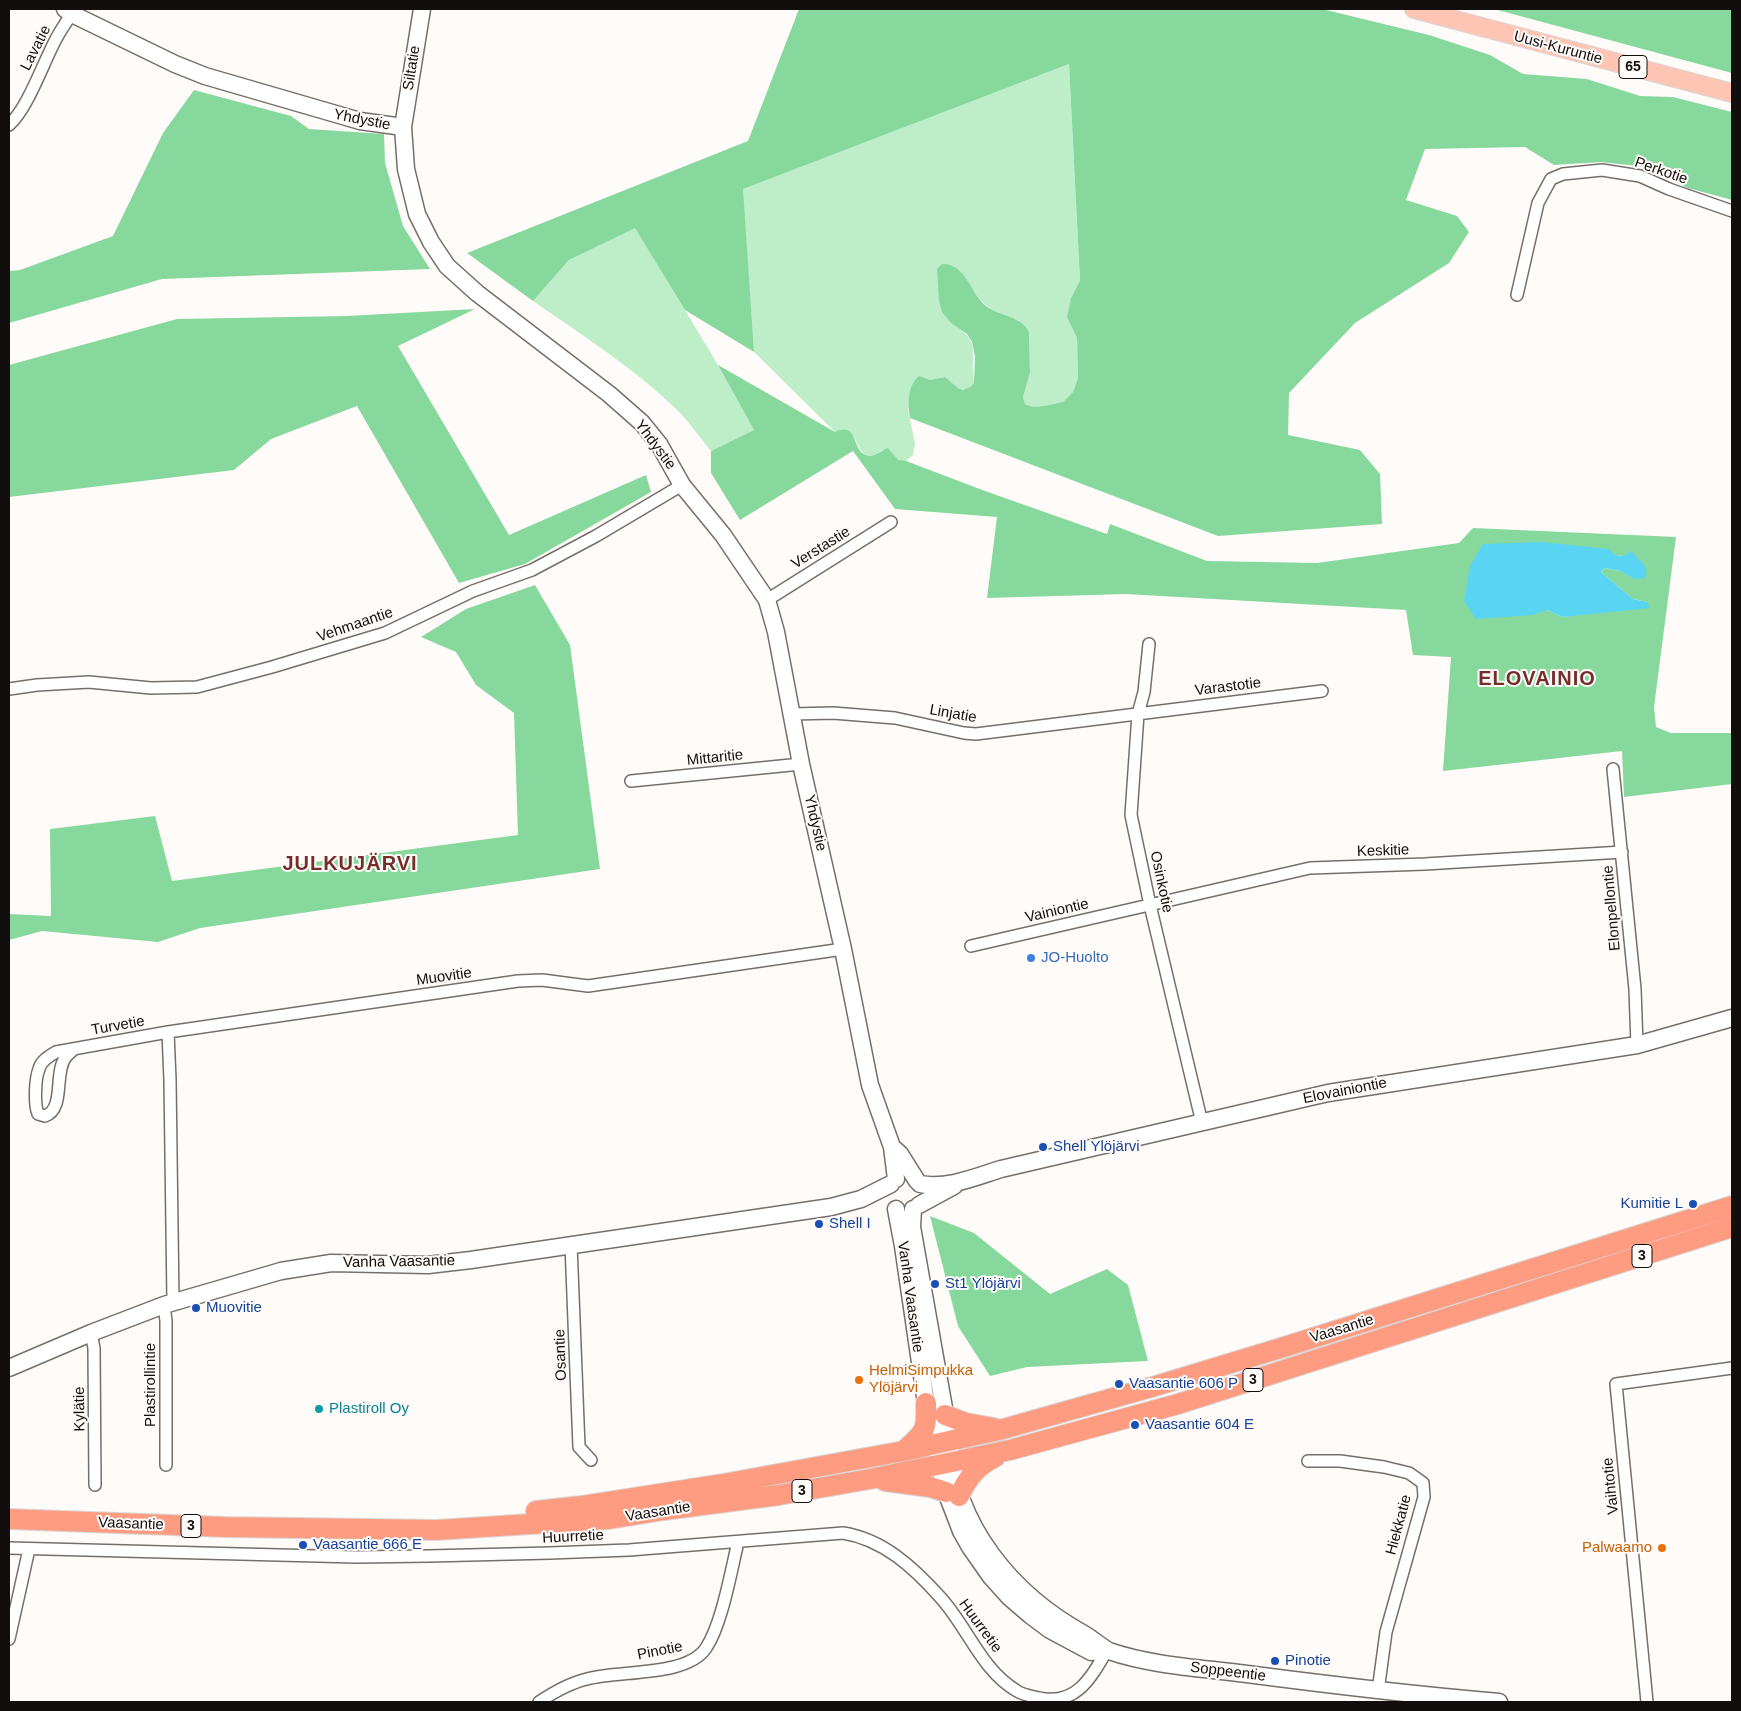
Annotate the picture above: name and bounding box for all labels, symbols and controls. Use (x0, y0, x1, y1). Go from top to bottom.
street label: Lavatie (17, 22, 55, 74)
street label: Uusi-Kuruntie (1512, 28, 1604, 68)
street label: Siltatie (400, 44, 424, 92)
road number: 65 (1619, 56, 1647, 78)
street label: Yhdystie (332, 106, 392, 134)
street label: Perkotie (1632, 154, 1690, 188)
street label: Yhdystie (631, 417, 679, 473)
street label: Verstastie (788, 523, 854, 573)
street label: Vehmaantie (315, 604, 395, 646)
district label: ELOVAINIO (1477, 667, 1597, 691)
street label: Varastotie (1194, 674, 1262, 700)
street label: Linjatie (928, 701, 978, 727)
street label: Mittaritie (686, 746, 744, 770)
street label: Yhdystie (800, 793, 830, 853)
street label: Keskitie (1356, 841, 1410, 861)
street label: Osinkotie (1146, 850, 1176, 914)
district label: JULKUJÄRVI (281, 852, 419, 876)
street label: Elonpellontie (1599, 864, 1625, 952)
street label: Vainiontie (1023, 895, 1091, 927)
place label: JO-Huolto (1041, 949, 1109, 967)
marker: JO-Huolto (1025, 952, 1037, 964)
street label: Muovitie (415, 964, 473, 990)
street label: Turvetie (90, 1012, 146, 1040)
street label: Elovainiontie (1302, 1074, 1388, 1108)
place label: Shell Ylöjärvi (1053, 1138, 1140, 1156)
marker: Shell Ylöjärvi (1037, 1141, 1049, 1153)
place label: Kumitie L (1620, 1195, 1683, 1213)
marker: Kumitie L (1687, 1198, 1699, 1210)
place label: Shell I (829, 1215, 871, 1233)
marker: Shell I (813, 1218, 825, 1230)
street label: Vanha Vaasantie (893, 1240, 927, 1354)
road number: 3 (1632, 1244, 1652, 1268)
street label: Vanha Vaasantie (343, 1252, 455, 1272)
place label: St1 Ylöjärvi (945, 1275, 1021, 1293)
marker: St1 Ylöjärvi (929, 1278, 941, 1290)
place label: Muovitie (206, 1299, 262, 1317)
marker: Muovitie (190, 1302, 202, 1314)
street label: Vaasantie (1308, 1311, 1376, 1347)
street label: Osantie (551, 1329, 571, 1381)
street label: Plastirollintie (142, 1343, 160, 1427)
place label: HelmiSimpukka Ylöjärvi (869, 1362, 973, 1397)
road number: 3 (1243, 1368, 1263, 1392)
marker: HelmiSimpukka Ylöjärvi (853, 1374, 865, 1386)
place label: Vaasantie 606 P (1129, 1375, 1238, 1393)
marker: Vaasantie 606 P (1113, 1378, 1125, 1390)
street label: Kylätie (71, 1386, 89, 1432)
place label: Plastiroll Oy (329, 1400, 409, 1418)
marker: Plastiroll Oy (313, 1403, 325, 1415)
place label: Vaasantie 604 E (1145, 1416, 1254, 1434)
marker: Vaasantie 604 E (1129, 1419, 1141, 1431)
street label: Vaihtotie (1599, 1457, 1623, 1515)
road number: 3 (792, 1480, 812, 1502)
street label: Hiekkatie (1382, 1493, 1416, 1557)
street label: Vaasantie (624, 1498, 692, 1526)
street label: Vaasantie (98, 1514, 164, 1534)
road number: 3 (181, 1514, 201, 1538)
street label: Huurretie (542, 1526, 604, 1548)
place label: Vaasantie 666 E (313, 1536, 422, 1554)
marker: Vaasantie 666 E (297, 1539, 309, 1551)
place label: Palwaamo (1582, 1539, 1652, 1557)
marker: Palwaamo (1656, 1542, 1668, 1554)
street label: Huurretie (955, 1596, 1005, 1656)
street label: Pinotie (636, 1638, 684, 1664)
place label: Pinotie (1285, 1652, 1331, 1670)
marker: Pinotie (1269, 1655, 1281, 1667)
street label: Soppeentie (1189, 1658, 1267, 1686)

